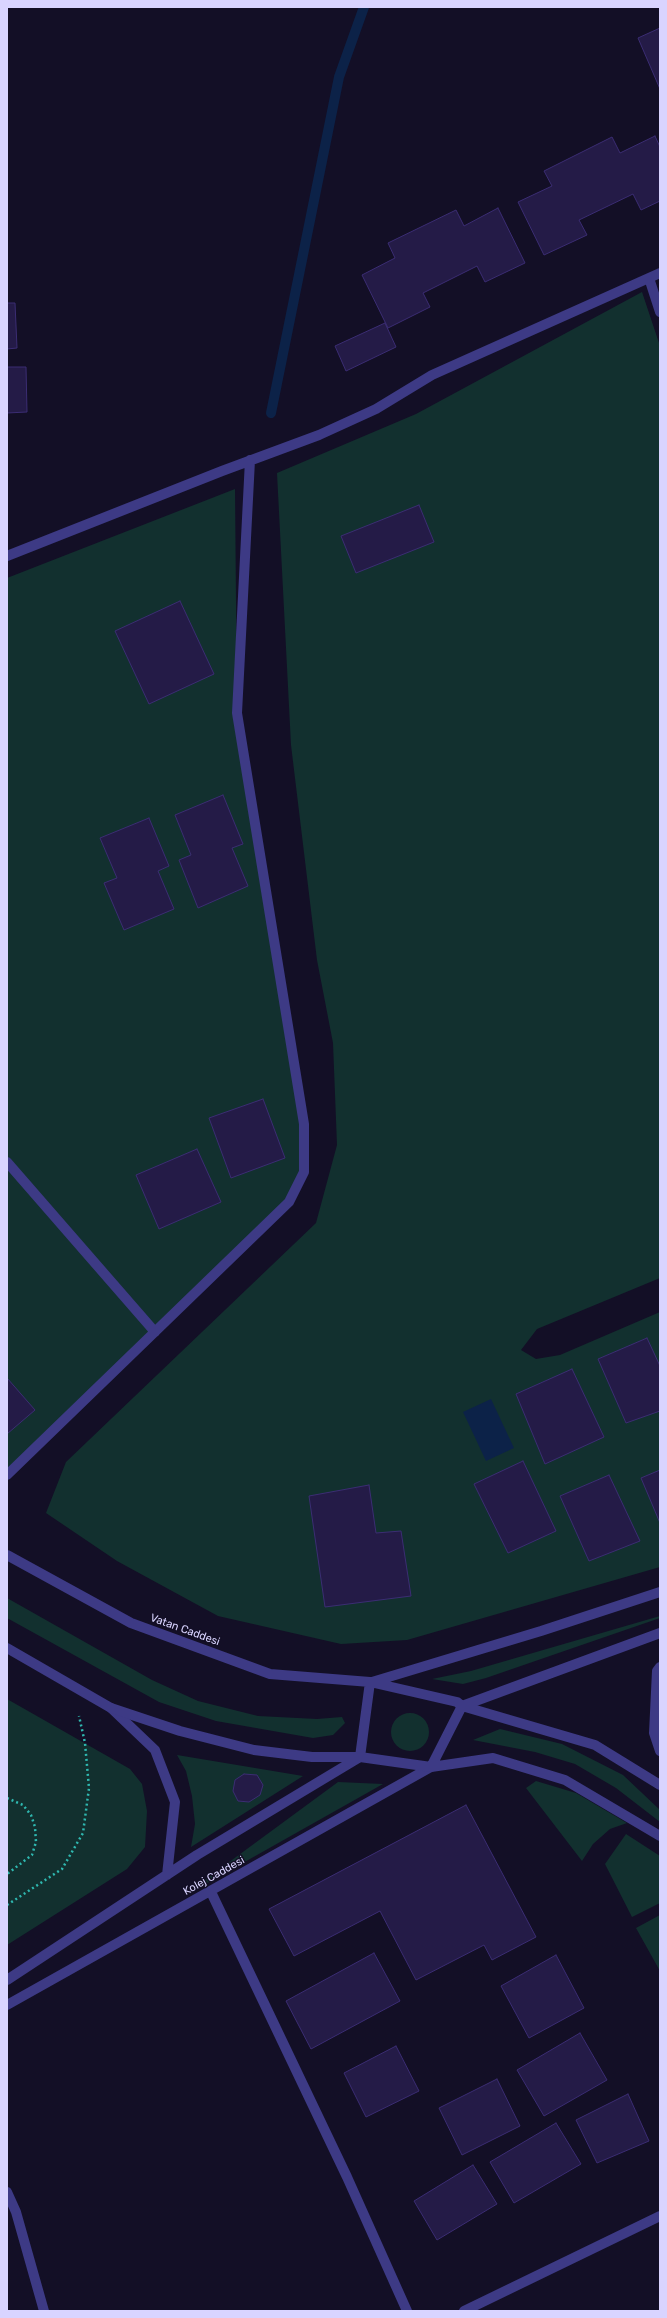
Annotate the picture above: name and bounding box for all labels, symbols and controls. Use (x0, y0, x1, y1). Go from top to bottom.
street label: Vatan Caddesi (148, 1611, 222, 1649)
street label: Kolej Caddesi (181, 1854, 247, 1898)

